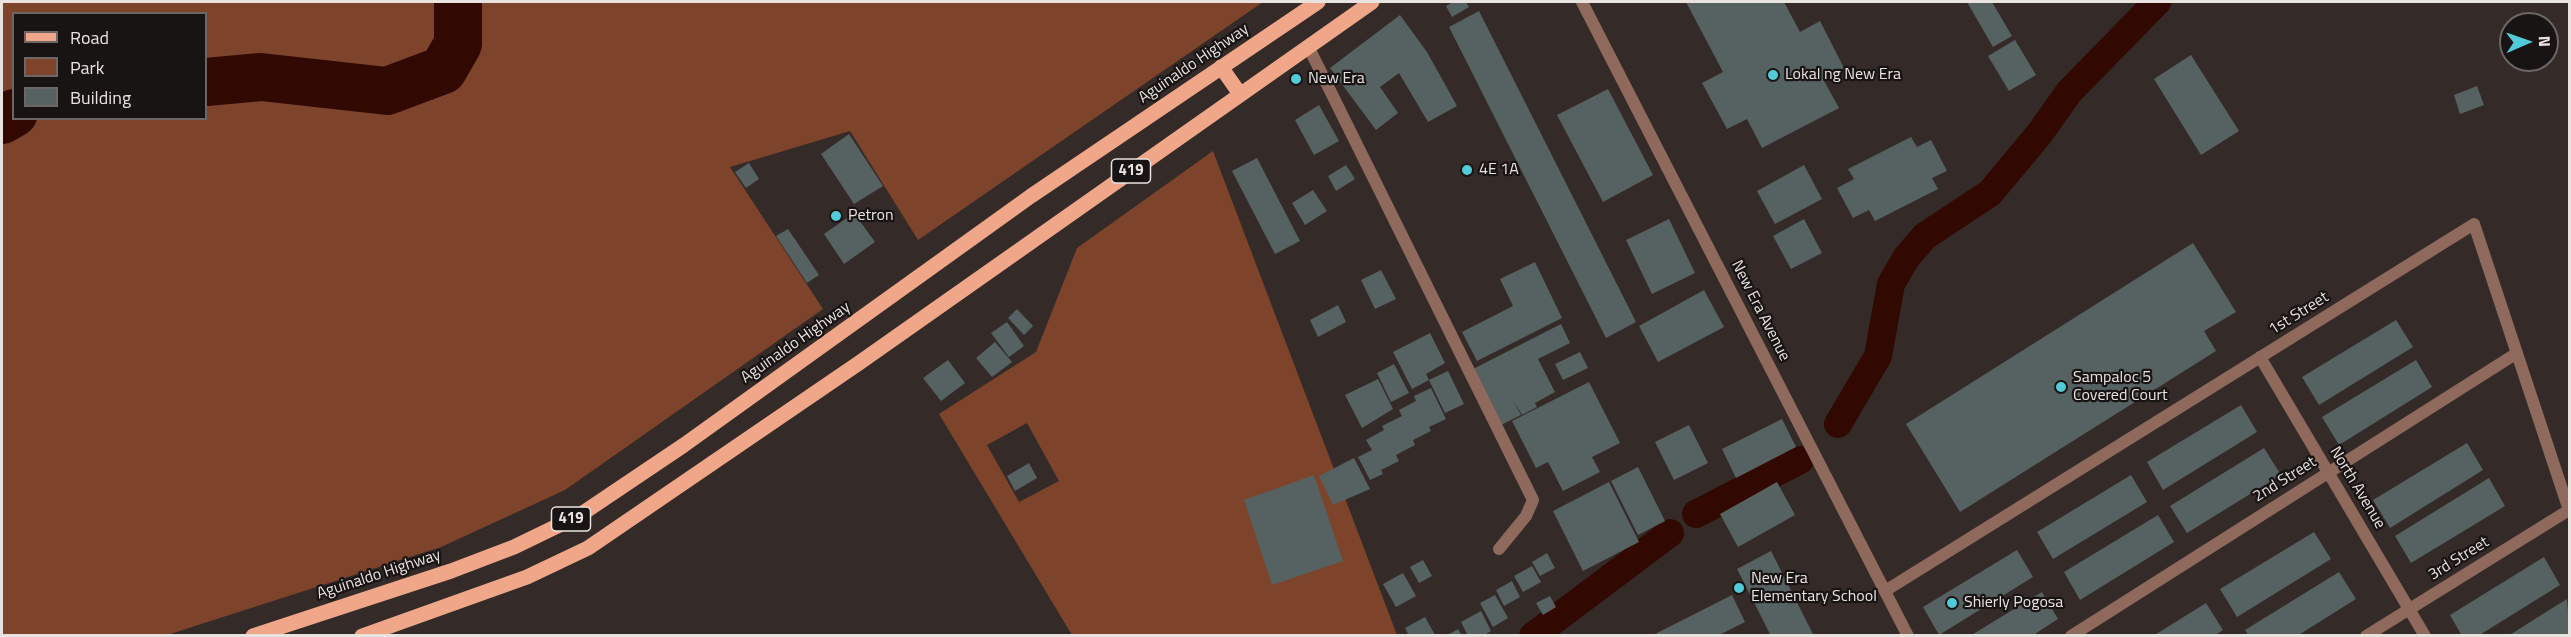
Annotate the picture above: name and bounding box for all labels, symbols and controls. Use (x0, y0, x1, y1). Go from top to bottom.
legend (12, 12, 207, 120)
north arrow (2499, 12, 2559, 72)
street label: Aguinaldo Highway (1135, 20, 1253, 108)
text: Road (70, 24, 109, 51)
text: N (2533, 35, 2557, 47)
text: Park (70, 54, 104, 81)
place label: Lokal ng New Era (1785, 65, 1901, 85)
marker: Lokal ng New Era (1766, 68, 1780, 82)
place label: New Era (1308, 69, 1365, 89)
marker: New Era (1289, 72, 1303, 86)
text: Building (70, 84, 131, 111)
road number: 419 (1112, 159, 1150, 183)
place label: 4E 1A (1479, 160, 1519, 180)
marker: 4E 1A (1460, 163, 1474, 177)
place label: Petron (848, 206, 893, 226)
marker: Petron (829, 209, 843, 223)
street label: New Era Avenue (1726, 257, 1794, 365)
street label: 1st Street (2266, 288, 2332, 340)
street label: Aguinaldo Highway (738, 298, 854, 388)
place label: Sampaloc 5 Covered Court (2073, 368, 2168, 406)
marker: Sampaloc 5 Covered Court (2054, 380, 2068, 394)
street label: North Avenue (2325, 443, 2389, 533)
street label: 2nd Street (2250, 453, 2320, 507)
road number: 419 (552, 507, 590, 531)
street label: 3rd Street (2425, 533, 2493, 585)
street label: Aguinaldo Highway (315, 546, 443, 604)
place label: New Era Elementary School (1751, 569, 1877, 607)
marker: New Era Elementary School (1732, 581, 1746, 595)
place label: Shierly Pogosa (1964, 593, 2063, 613)
marker: Shierly Pogosa (1945, 596, 1959, 610)

